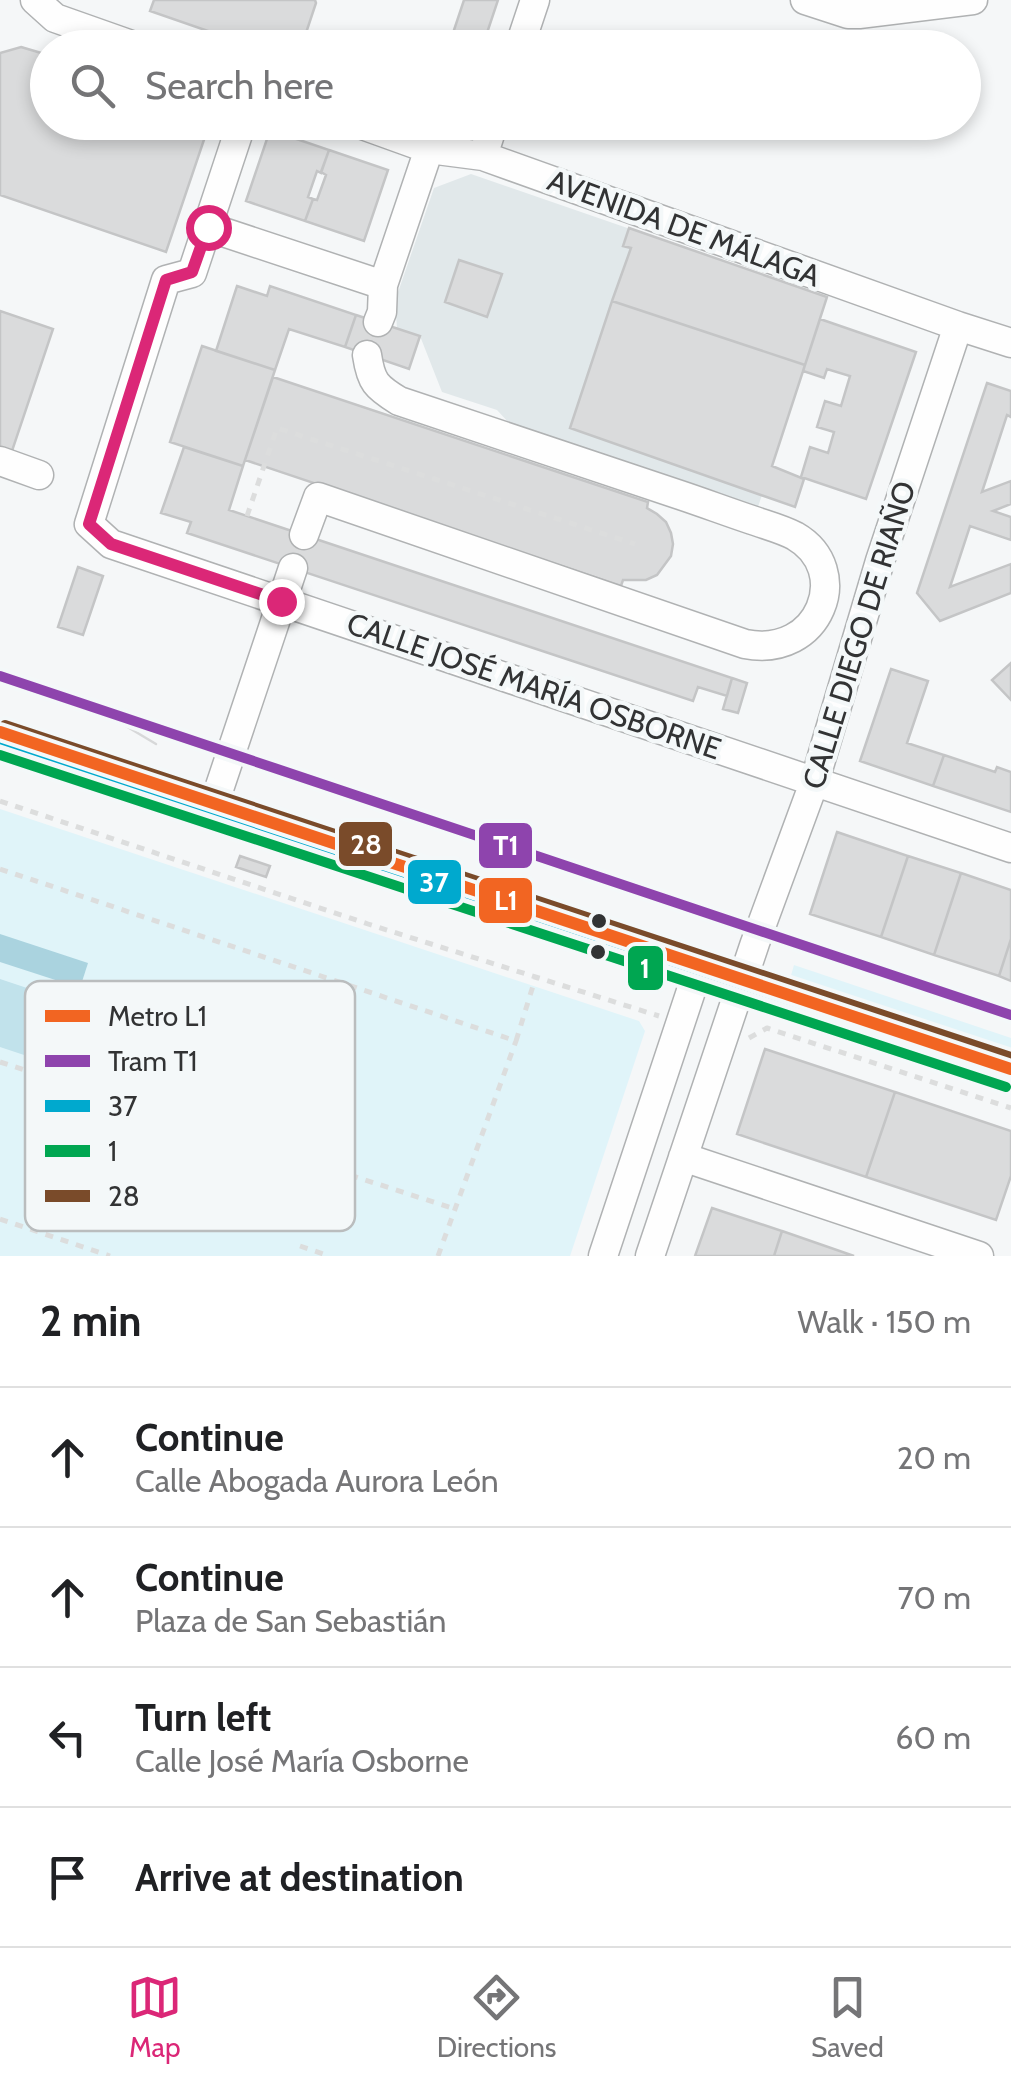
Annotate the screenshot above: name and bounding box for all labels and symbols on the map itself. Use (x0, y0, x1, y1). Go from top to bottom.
street label: AVENIDA DE MÁLAGA (543, 161, 826, 295)
route start (186, 205, 232, 251)
street label: CALLE DIEGO DE RIAÑO (795, 477, 923, 793)
route end (259, 579, 305, 625)
street label: CALLE JOSÉ MARÍA OSBORNE (342, 604, 726, 768)
line badge: 28 (337, 820, 394, 868)
line badge: T1 (477, 821, 534, 870)
text: 28 (350, 827, 382, 861)
text: T1 (493, 828, 519, 862)
line badge: 37 (406, 858, 463, 906)
text: 37 (419, 865, 449, 899)
line badge: L1 (477, 876, 534, 925)
text: L1 (494, 883, 518, 917)
unlabelled marker (589, 911, 609, 931)
unlabelled marker (588, 942, 608, 962)
line badge: 1 (626, 944, 665, 992)
text: 1 (640, 951, 650, 985)
legend (25, 981, 355, 1231)
text: Metro L1 (108, 999, 207, 1033)
text: Tram T1 (108, 1044, 197, 1078)
text: 37 (108, 1089, 137, 1123)
text: 1 (108, 1134, 117, 1168)
text: 28 (108, 1179, 140, 1213)

